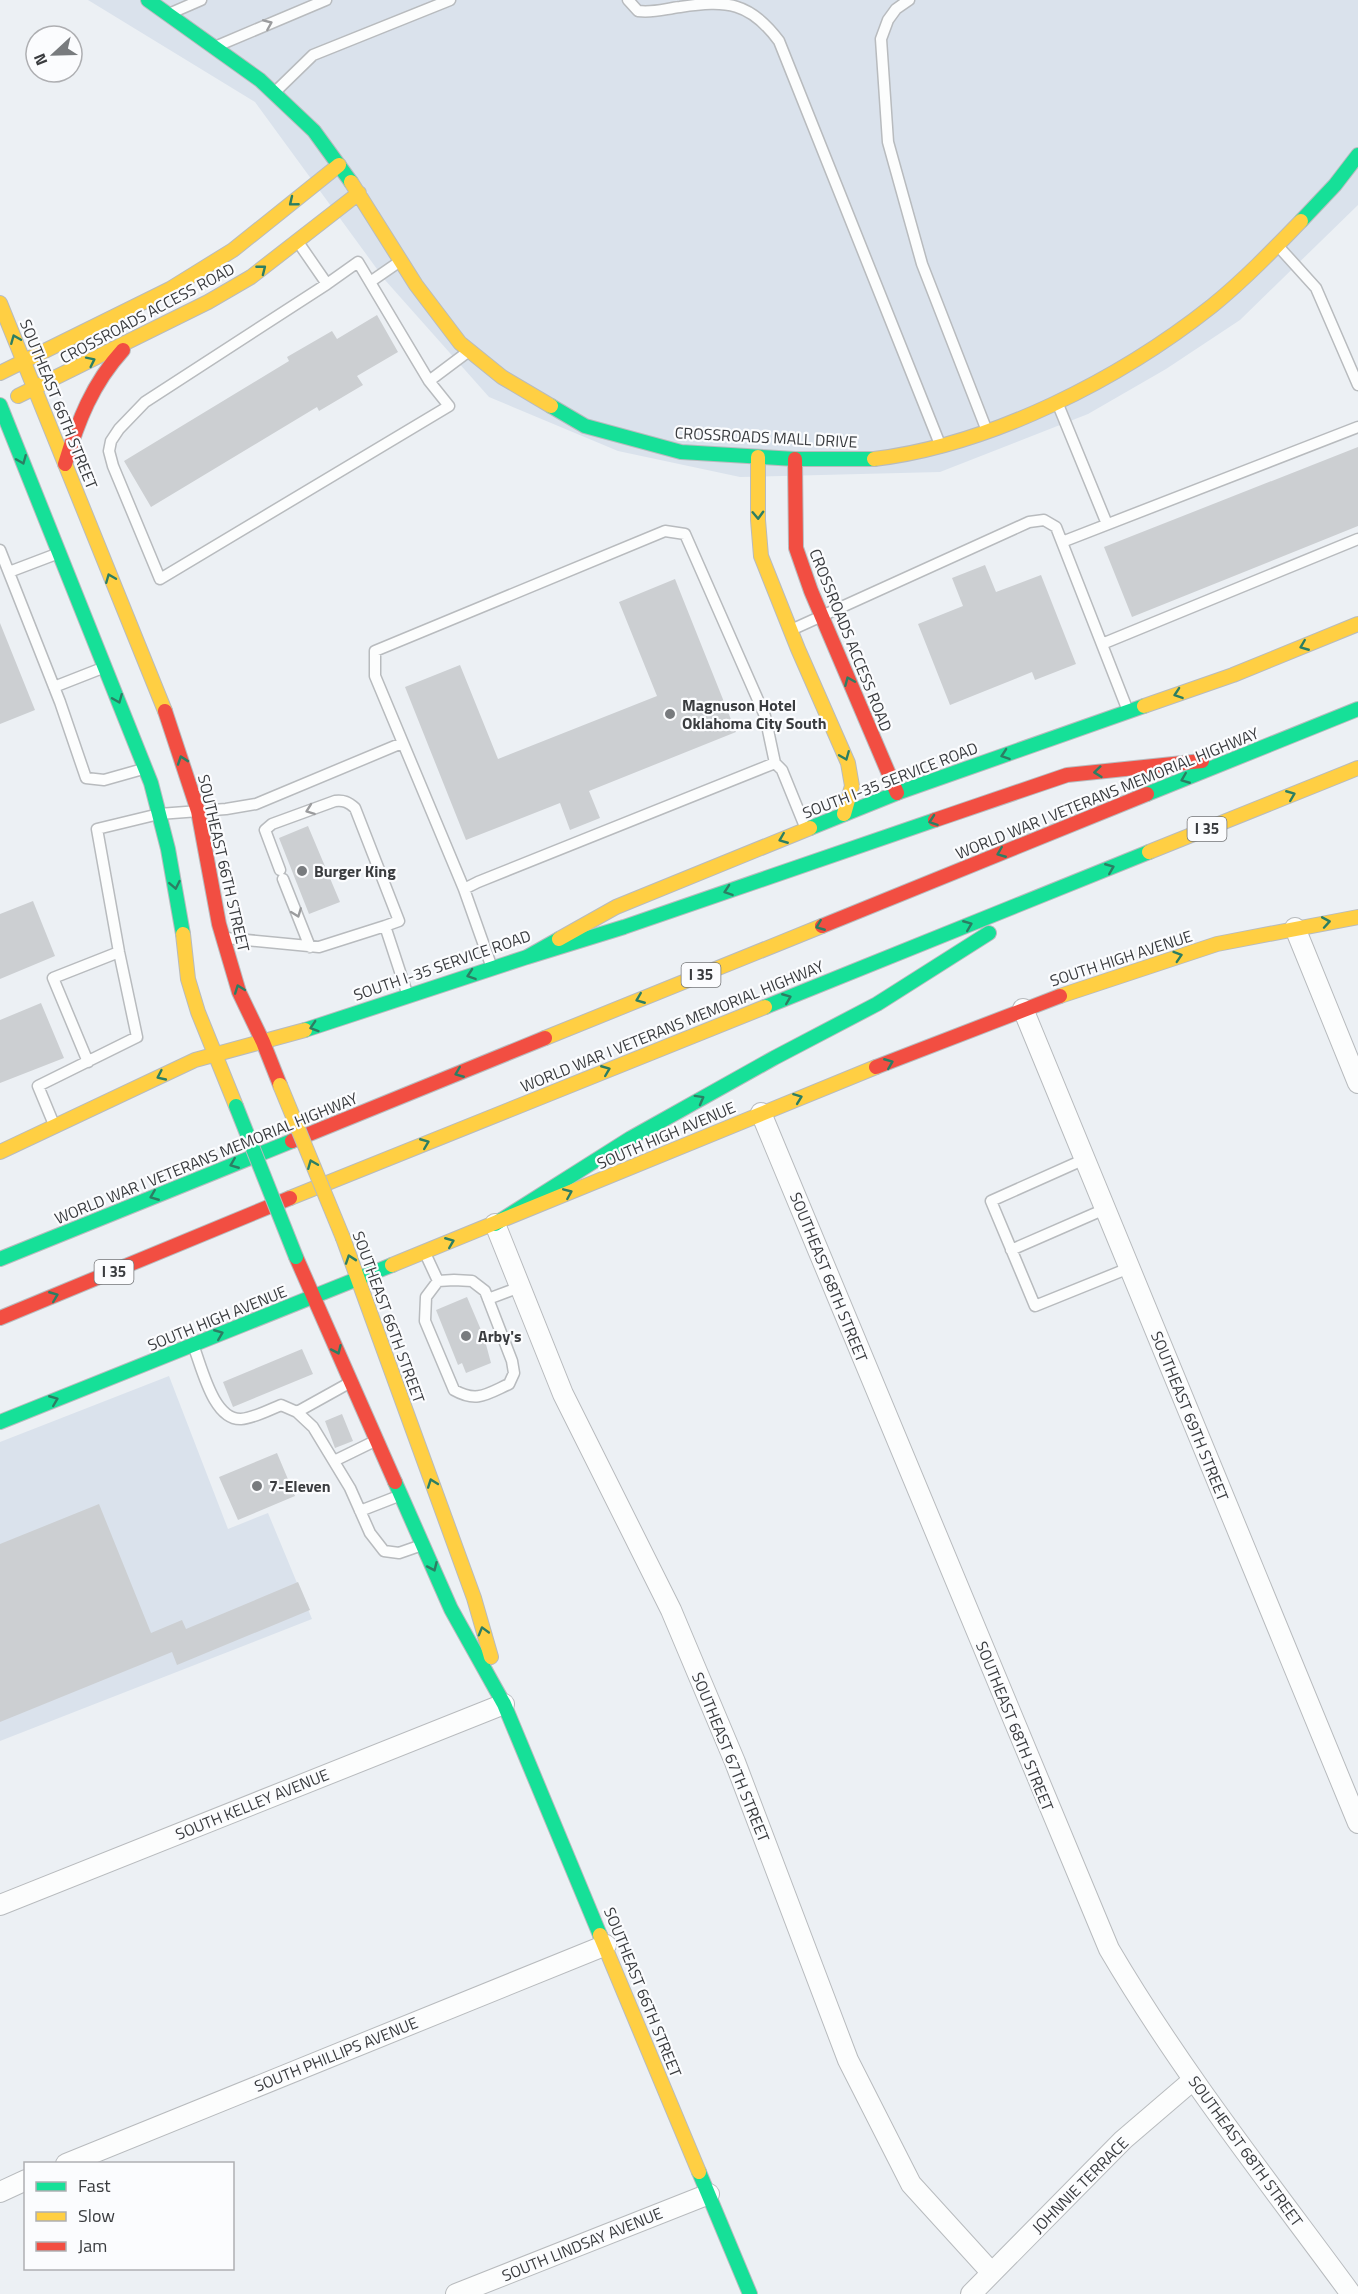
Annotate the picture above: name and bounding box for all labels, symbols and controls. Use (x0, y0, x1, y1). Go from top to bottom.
one-way arrow (262, 19, 273, 31)
north arrow (24, 24, 84, 84)
text: N (27, 50, 53, 69)
one-way arrow (289, 194, 300, 205)
street label: CROSSROADS ACCESS ROAD (55, 257, 239, 369)
one-way arrow (255, 265, 266, 276)
street label: SOUTHEAST 66TH STREET (14, 315, 104, 493)
one-way arrow (9, 334, 22, 345)
one-way arrow (84, 357, 95, 369)
street label: CROSSROADS MALL DRIVE (674, 420, 858, 454)
one-way arrow (15, 453, 27, 464)
one-way arrow (752, 511, 765, 520)
street label: CROSSROADS ACCESS ROAD (803, 545, 899, 735)
one-way arrow (105, 574, 118, 584)
one-way arrow (1299, 639, 1310, 651)
one-way arrow (844, 676, 856, 687)
one-way arrow (1173, 687, 1184, 700)
one-way arrow (111, 693, 123, 704)
place label: Magnuson Hotel Oklahoma City South (682, 693, 827, 735)
marker: Magnuson Hotel Oklahoma City South (663, 707, 677, 721)
street label: WORLD WAR I VETERANS MEMORIAL HIGHWAY (952, 721, 1263, 865)
street label: SOUTH I-35 SERVICE ROAD (799, 735, 981, 825)
one-way arrow (1000, 748, 1011, 761)
one-way arrow (837, 751, 850, 761)
one-way arrow (176, 755, 189, 766)
one-way arrow (1093, 765, 1103, 778)
street label: SOUTHEAST 66TH STREET (192, 772, 256, 955)
one-way arrow (1181, 772, 1192, 784)
one-way arrow (1285, 790, 1296, 802)
one-way arrow (306, 803, 317, 815)
one-way arrow (928, 814, 939, 827)
road number: I 35 (1188, 817, 1226, 841)
one-way arrow (778, 832, 789, 844)
one-way arrow (996, 846, 1007, 858)
place label: Burger King (314, 859, 396, 883)
one-way arrow (1104, 863, 1115, 875)
marker: Burger King (295, 864, 309, 878)
one-way arrow (168, 880, 181, 890)
one-way arrow (723, 884, 734, 897)
one-way arrow (290, 906, 302, 917)
one-way arrow (1321, 916, 1331, 929)
one-way arrow (816, 919, 827, 931)
one-way arrow (962, 920, 973, 932)
street label: SOUTH I-35 SERVICE ROAD (350, 923, 534, 1007)
street label: SOUTH HIGH AVENUE (1047, 924, 1195, 992)
one-way arrow (1172, 951, 1183, 964)
street label: WORLD WAR I VETERANS MEMORIAL HIGHWAY (517, 954, 828, 1098)
road number: I 35 (682, 963, 720, 987)
one-way arrow (466, 968, 477, 980)
one-way arrow (233, 984, 246, 995)
one-way arrow (635, 992, 645, 1005)
one-way arrow (781, 992, 792, 1005)
one-way arrow (309, 1020, 320, 1032)
one-way arrow (882, 1058, 893, 1070)
one-way arrow (600, 1065, 611, 1078)
one-way arrow (454, 1066, 465, 1078)
one-way arrow (156, 1069, 167, 1081)
street label: WORLD WAR I VETERANS MEMORIAL HIGHWAY (51, 1086, 362, 1230)
one-way arrow (792, 1093, 803, 1106)
street label: SOUTH HIGH AVENUE (593, 1095, 739, 1175)
one-way arrow (694, 1095, 704, 1107)
one-way arrow (419, 1138, 430, 1151)
one-way arrow (230, 1157, 241, 1169)
one-way arrow (307, 1160, 319, 1171)
street label: SOUTHEAST 68TH STREET (784, 1188, 874, 1366)
one-way arrow (150, 1189, 161, 1201)
one-way arrow (562, 1189, 573, 1201)
street label: SOUTHEAST 66TH STREET (347, 1228, 431, 1407)
one-way arrow (444, 1237, 455, 1249)
one-way arrow (344, 1254, 357, 1265)
road number: I 35 (94, 1260, 134, 1284)
street label: SOUTH HIGH AVENUE (144, 1279, 290, 1357)
one-way arrow (49, 1291, 59, 1304)
place label: Arby's (478, 1324, 522, 1348)
street label: SOUTHEAST 69TH STREET (1145, 1327, 1235, 1505)
one-way arrow (213, 1329, 224, 1341)
marker: Arby's (459, 1329, 473, 1343)
one-way arrow (330, 1344, 342, 1355)
one-way arrow (48, 1395, 59, 1407)
place label: 7-Eleven (269, 1474, 331, 1498)
marker: 7-Eleven (250, 1479, 264, 1493)
one-way arrow (426, 1479, 439, 1489)
one-way arrow (426, 1561, 438, 1572)
one-way arrow (478, 1626, 490, 1637)
street label: SOUTHEAST 68TH STREET (970, 1637, 1060, 1815)
street label: SOUTHEAST 67TH STREET (686, 1668, 776, 1846)
street label: SOUTH KELLEY AVENUE (172, 1762, 333, 1846)
street label: SOUTHEAST 66TH STREET (598, 1903, 688, 2081)
street label: SOUTH PHILLIPS AVENUE (251, 2010, 422, 2098)
street label: SOUTHEAST 68TH STREET (1183, 2071, 1309, 2232)
street label: JOHNNIE TERRACE (1026, 2131, 1134, 2239)
legend (24, 2162, 234, 2270)
text: Fast (78, 2172, 111, 2199)
street label: SOUTH LINDSAY AVENUE (498, 2201, 666, 2287)
text: Slow (78, 2202, 115, 2229)
text: Jam (78, 2232, 107, 2259)

